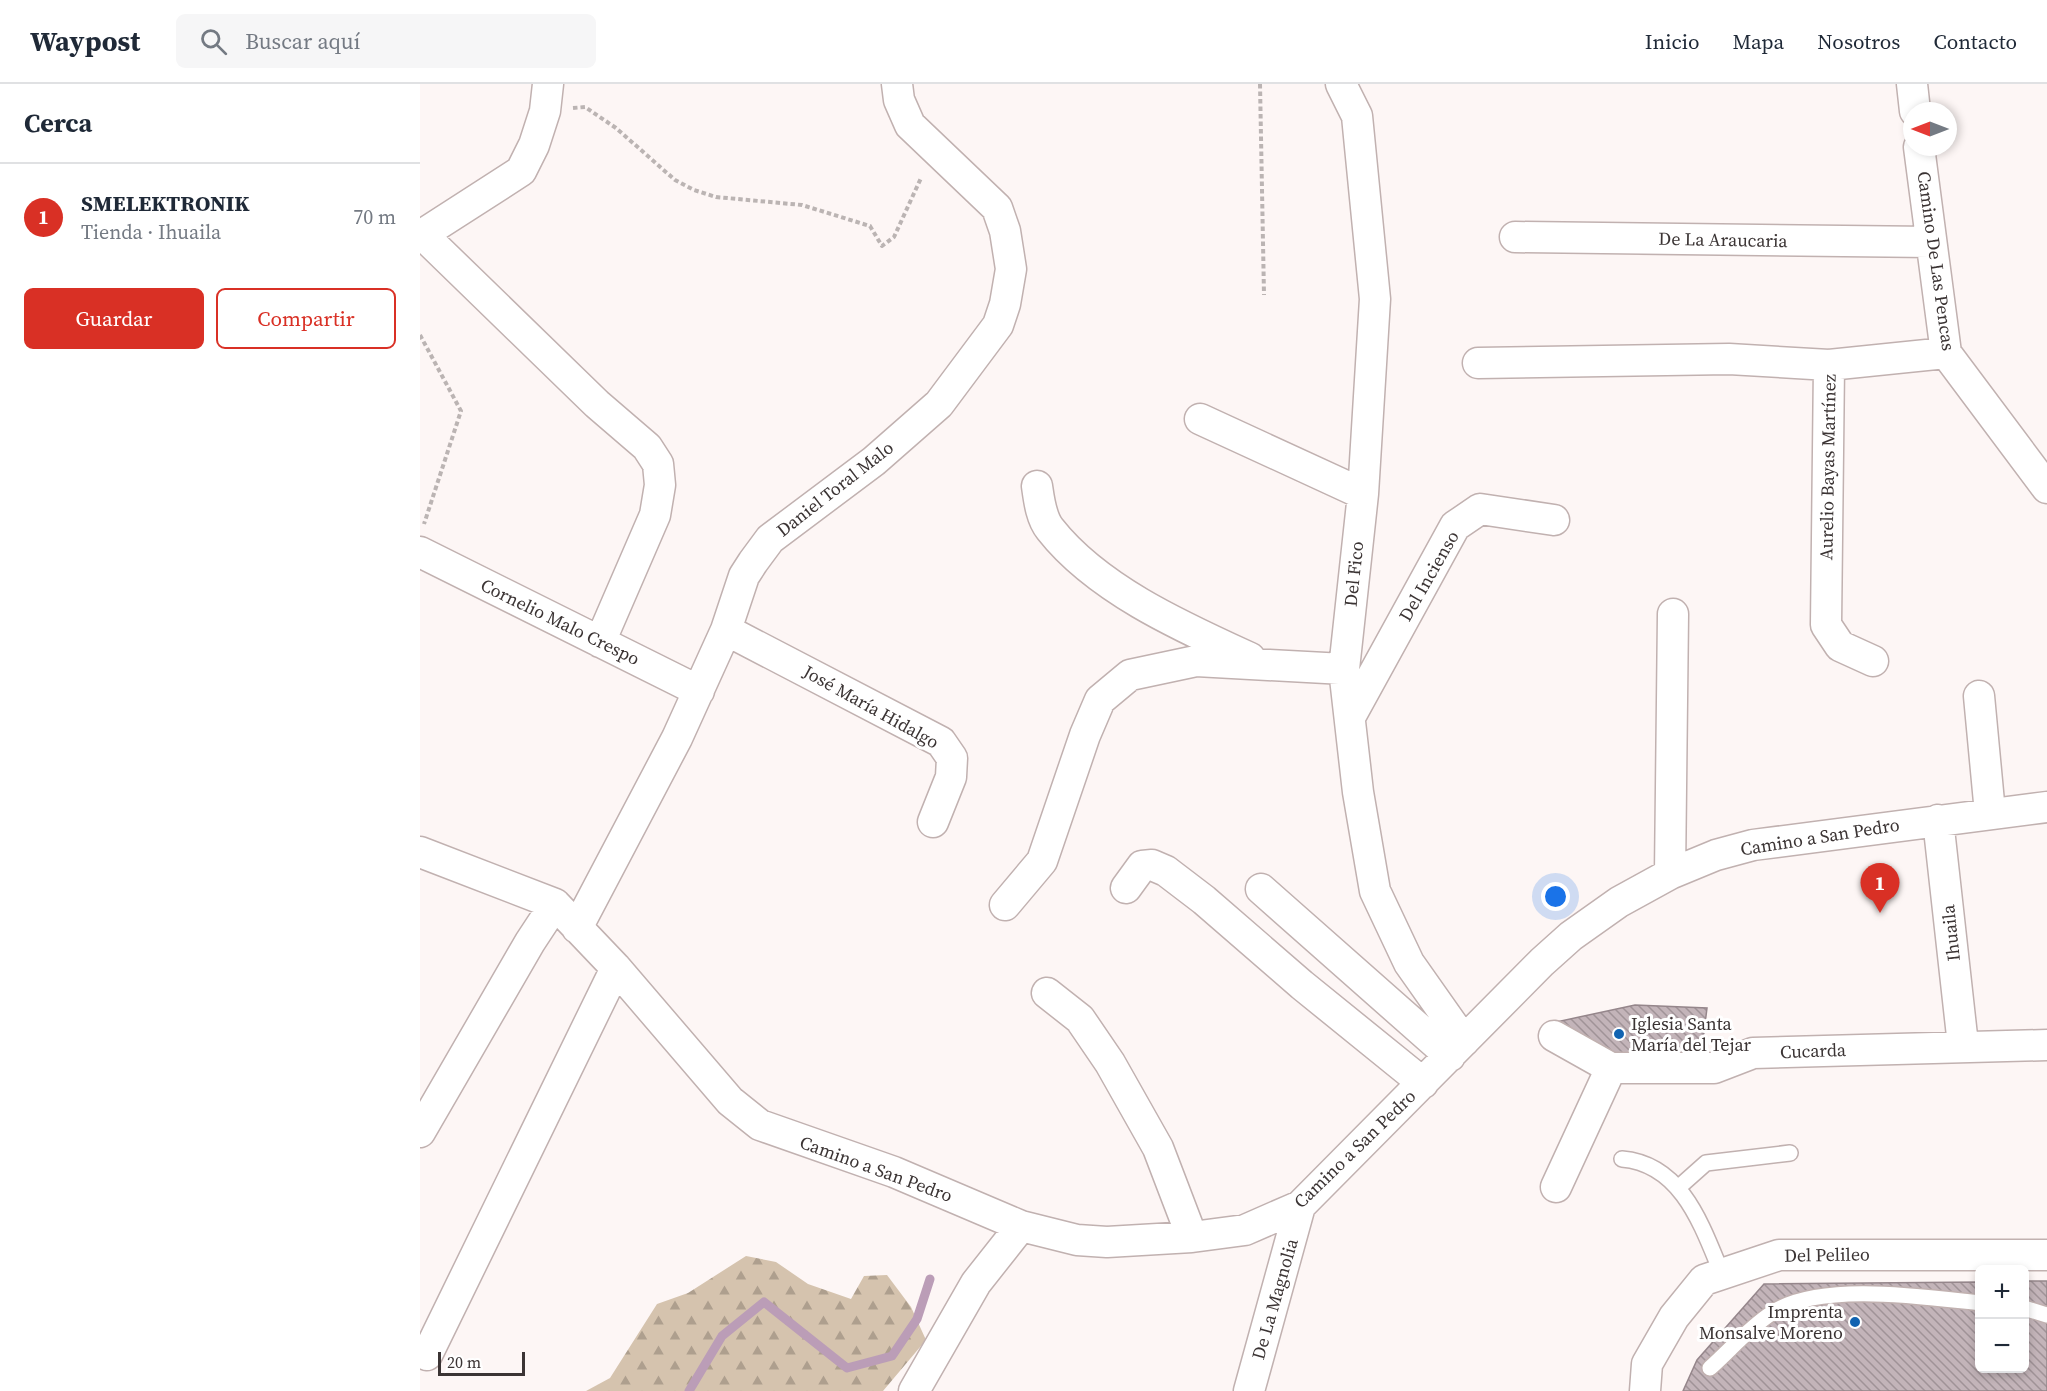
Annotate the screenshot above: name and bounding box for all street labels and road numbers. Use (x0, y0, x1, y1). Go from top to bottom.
street label: Camino De Las Pencas (1912, 170, 1962, 353)
street label: De La Araucaria (1658, 226, 1789, 253)
street label: Aurelio Bayas Martínez (1813, 374, 1842, 560)
street label: Daniel Toral Malo (771, 435, 899, 542)
street label: Del Incienso (1393, 526, 1465, 626)
street label: Del Fico (1338, 540, 1369, 608)
street label: Cornelio Malo Crespo (477, 572, 644, 671)
street label: José María Hidalgo (798, 658, 944, 754)
street label: Camino a San Pedro (1739, 812, 1901, 861)
street label: Ihuaila (1935, 903, 1966, 963)
street label: Cucarda (1780, 1037, 1847, 1064)
street label: Camino a San Pedro (1288, 1084, 1421, 1213)
street label: Camino a San Pedro (796, 1129, 956, 1208)
street label: De La Magnolia (1245, 1235, 1304, 1362)
street label: Del Pelileo (1784, 1241, 1870, 1268)

